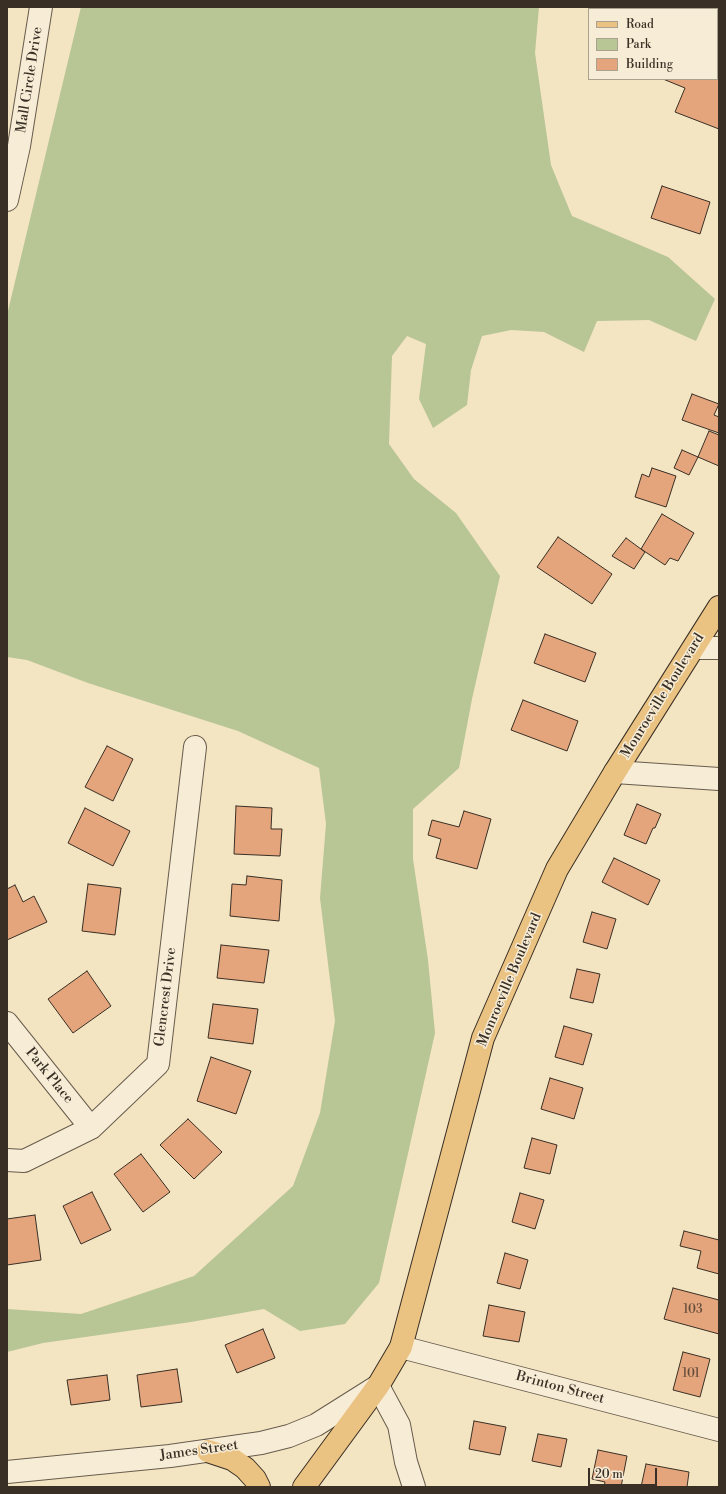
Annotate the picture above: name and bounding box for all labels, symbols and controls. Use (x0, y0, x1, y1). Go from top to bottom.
legend (588, 8, 718, 80)
text: Road (626, 17, 654, 32)
street label: Mall Circle Drive (13, 26, 47, 134)
text: Park (626, 37, 651, 52)
text: Building (626, 57, 673, 72)
street label: Monroeville Boulevard (618, 631, 708, 761)
street label: Monroeville Boulevard (474, 910, 546, 1050)
street label: Glencrest Drive (152, 947, 180, 1047)
street label: Park Place (21, 1045, 77, 1107)
house number: 103 (683, 1303, 703, 1317)
house number: 101 (682, 1367, 700, 1381)
street label: Brinton Street (514, 1368, 606, 1408)
street label: James Street (159, 1437, 239, 1465)
scale bar (590, 1460, 659, 1486)
text: 20 m (595, 1467, 623, 1482)

